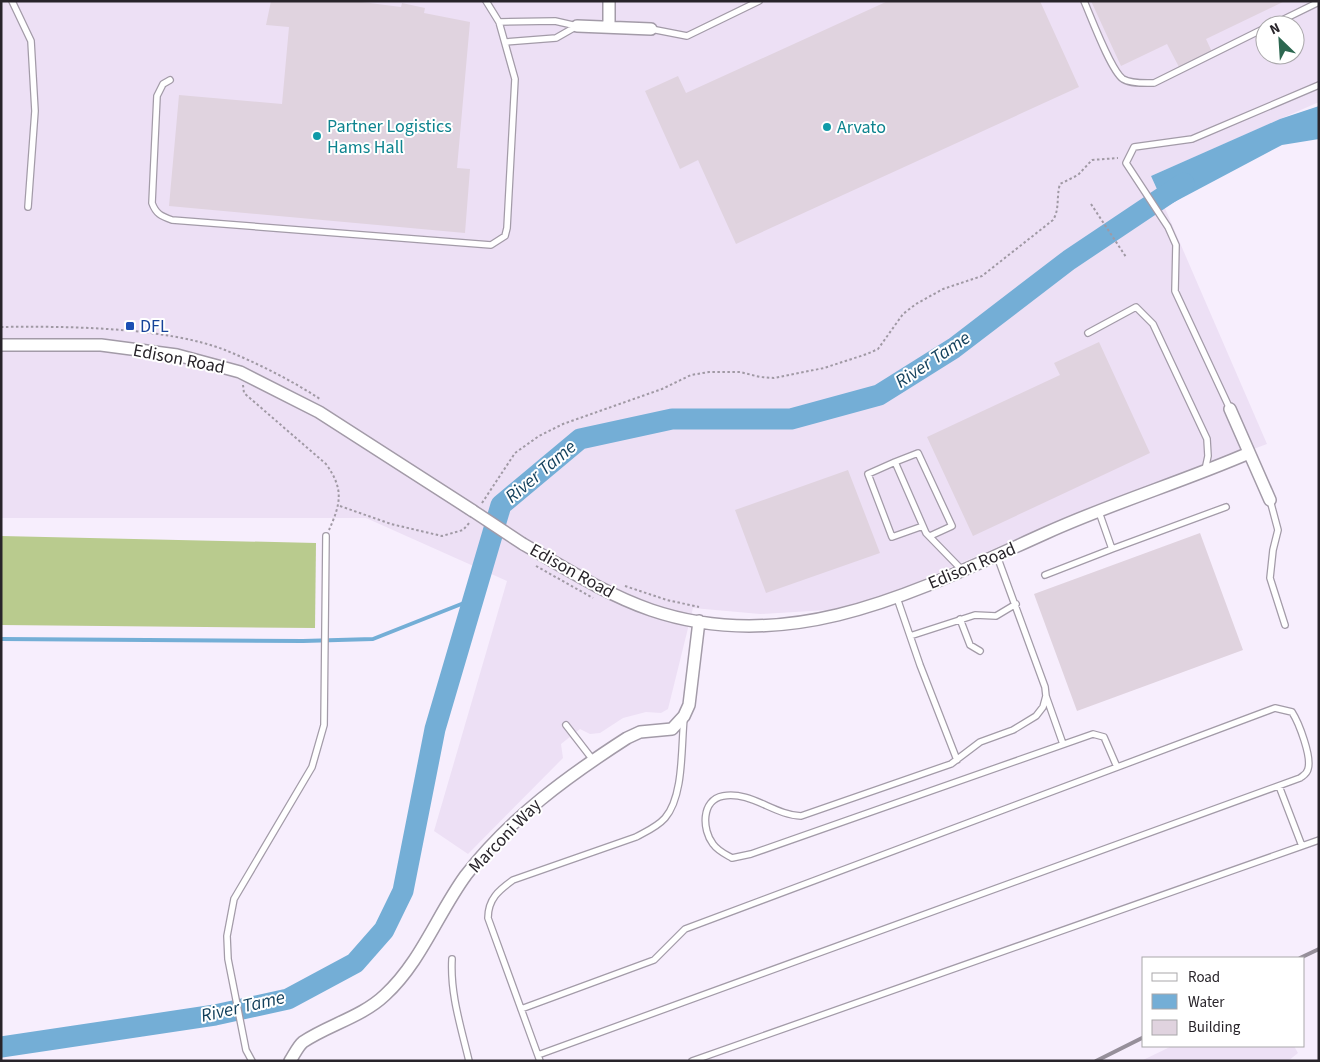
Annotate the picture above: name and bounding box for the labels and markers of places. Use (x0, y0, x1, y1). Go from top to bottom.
place label: Partner Logistics Hams Hall (327, 114, 452, 160)
place label: Arvato (837, 115, 886, 140)
marker: Arvato (821, 121, 833, 133)
marker: Partner Logistics Hams Hall (311, 130, 323, 142)
place label: DFL (140, 314, 169, 339)
marker: DFL (124, 320, 136, 332)

